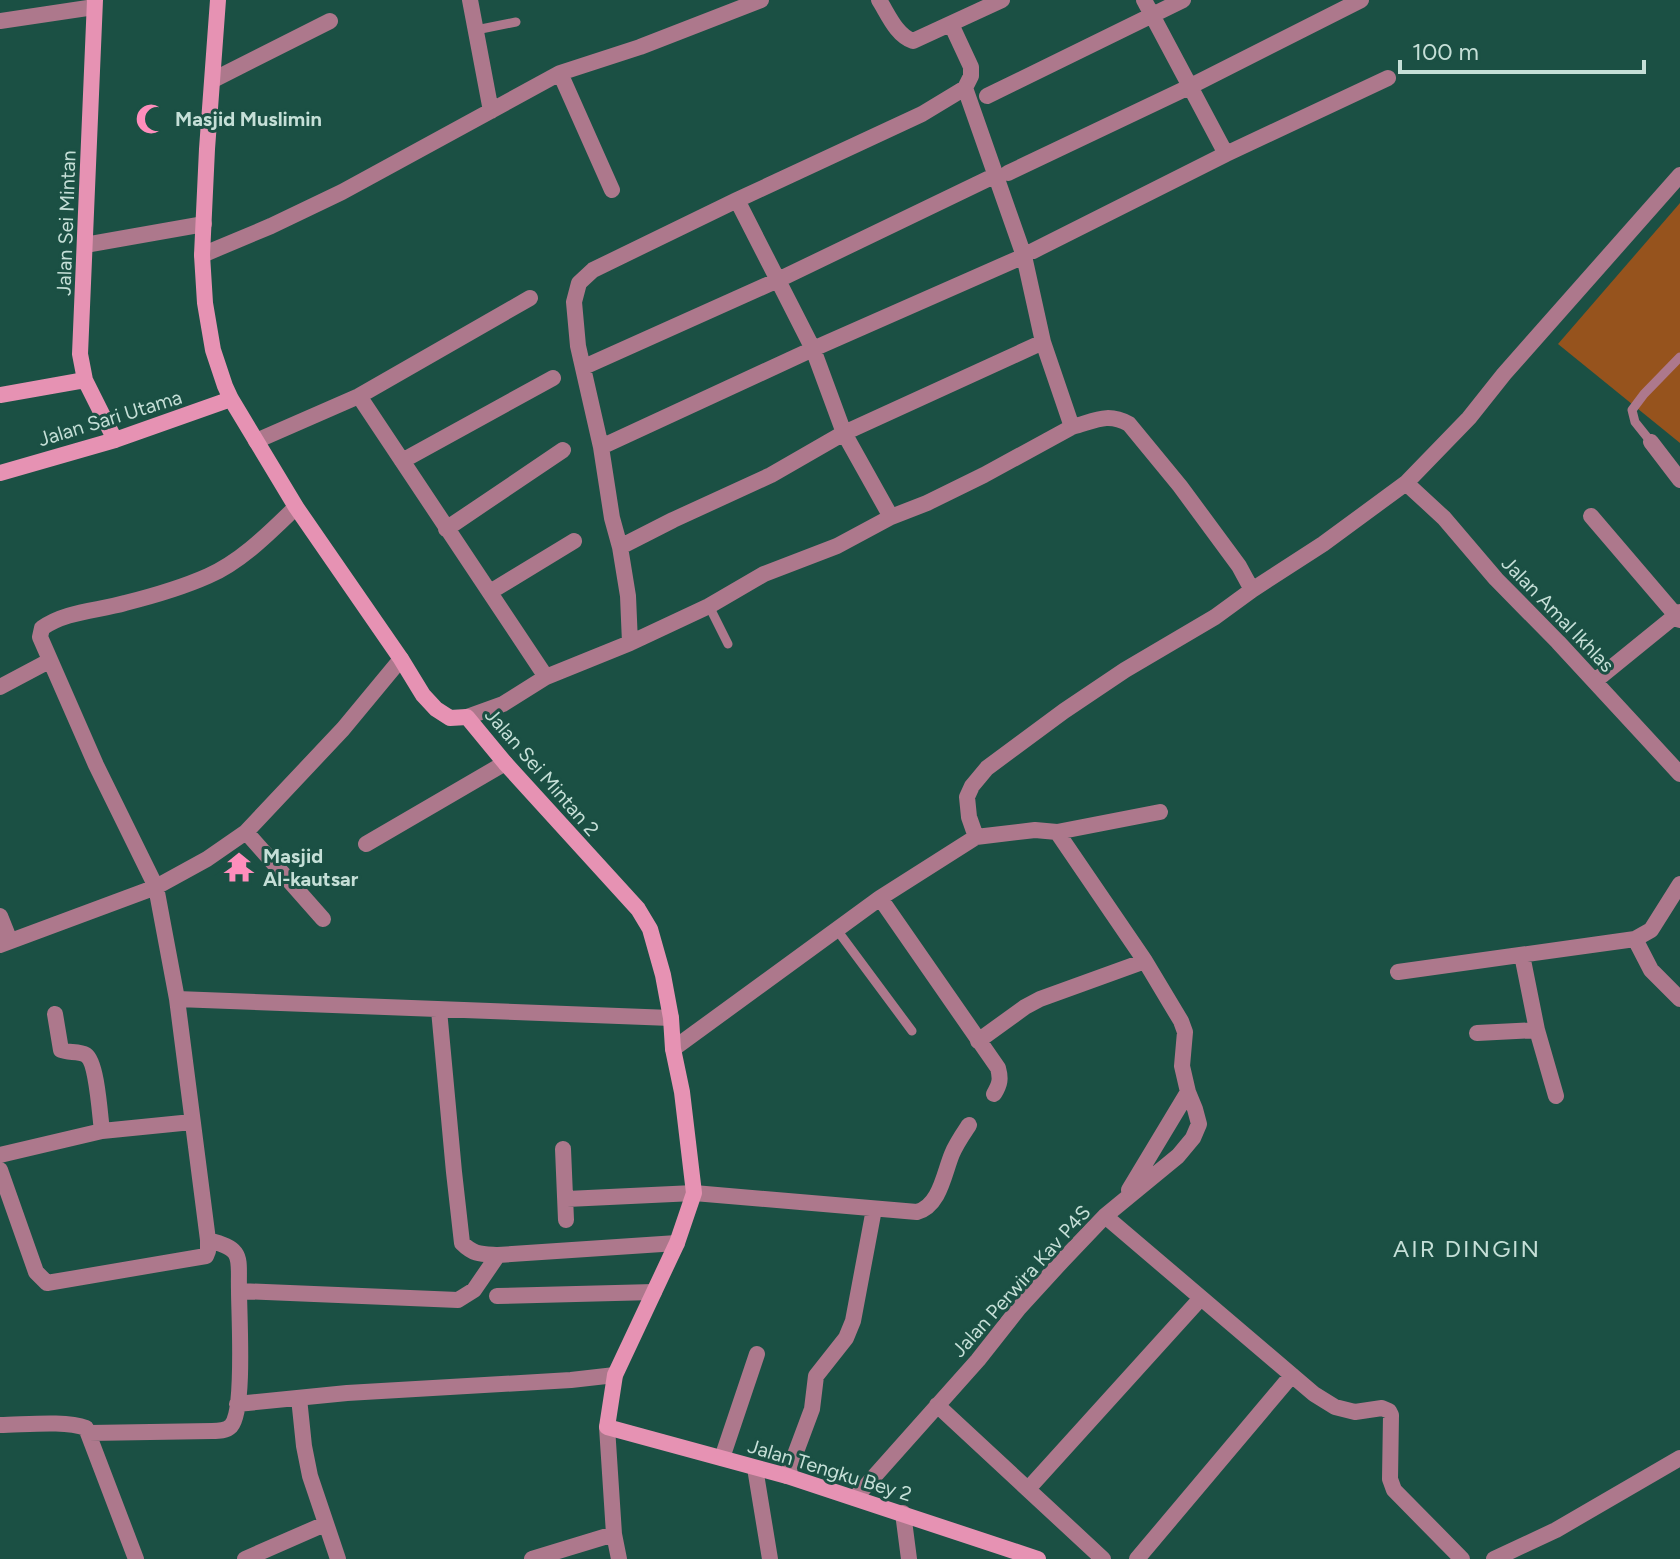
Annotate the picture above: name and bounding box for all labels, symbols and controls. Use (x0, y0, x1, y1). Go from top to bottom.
scale bar (1400, 24, 1644, 74)
text: 100 m (1412, 37, 1479, 66)
mosque icon: Masjid Muslimin (134, 102, 168, 136)
place label: Masjid Muslimin (175, 107, 322, 131)
street label: Jalan Sei Mintan (51, 150, 81, 296)
street label: Jalan Sari Utama (35, 385, 185, 451)
street label: Jalan Amal Ikhlas (1497, 551, 1619, 677)
street label: Jalan Sei Mintan 2 (480, 703, 604, 841)
place label: Masjid Al-kautsar (263, 844, 359, 891)
temple icon: Masjid Al-kautsar (222, 850, 256, 884)
street label: Jalan Perwira Kav P4S (946, 1200, 1096, 1362)
district label: AIR DINGIN (1393, 1234, 1541, 1263)
street label: Jalan Tengku Bey 2 (745, 1434, 915, 1506)

